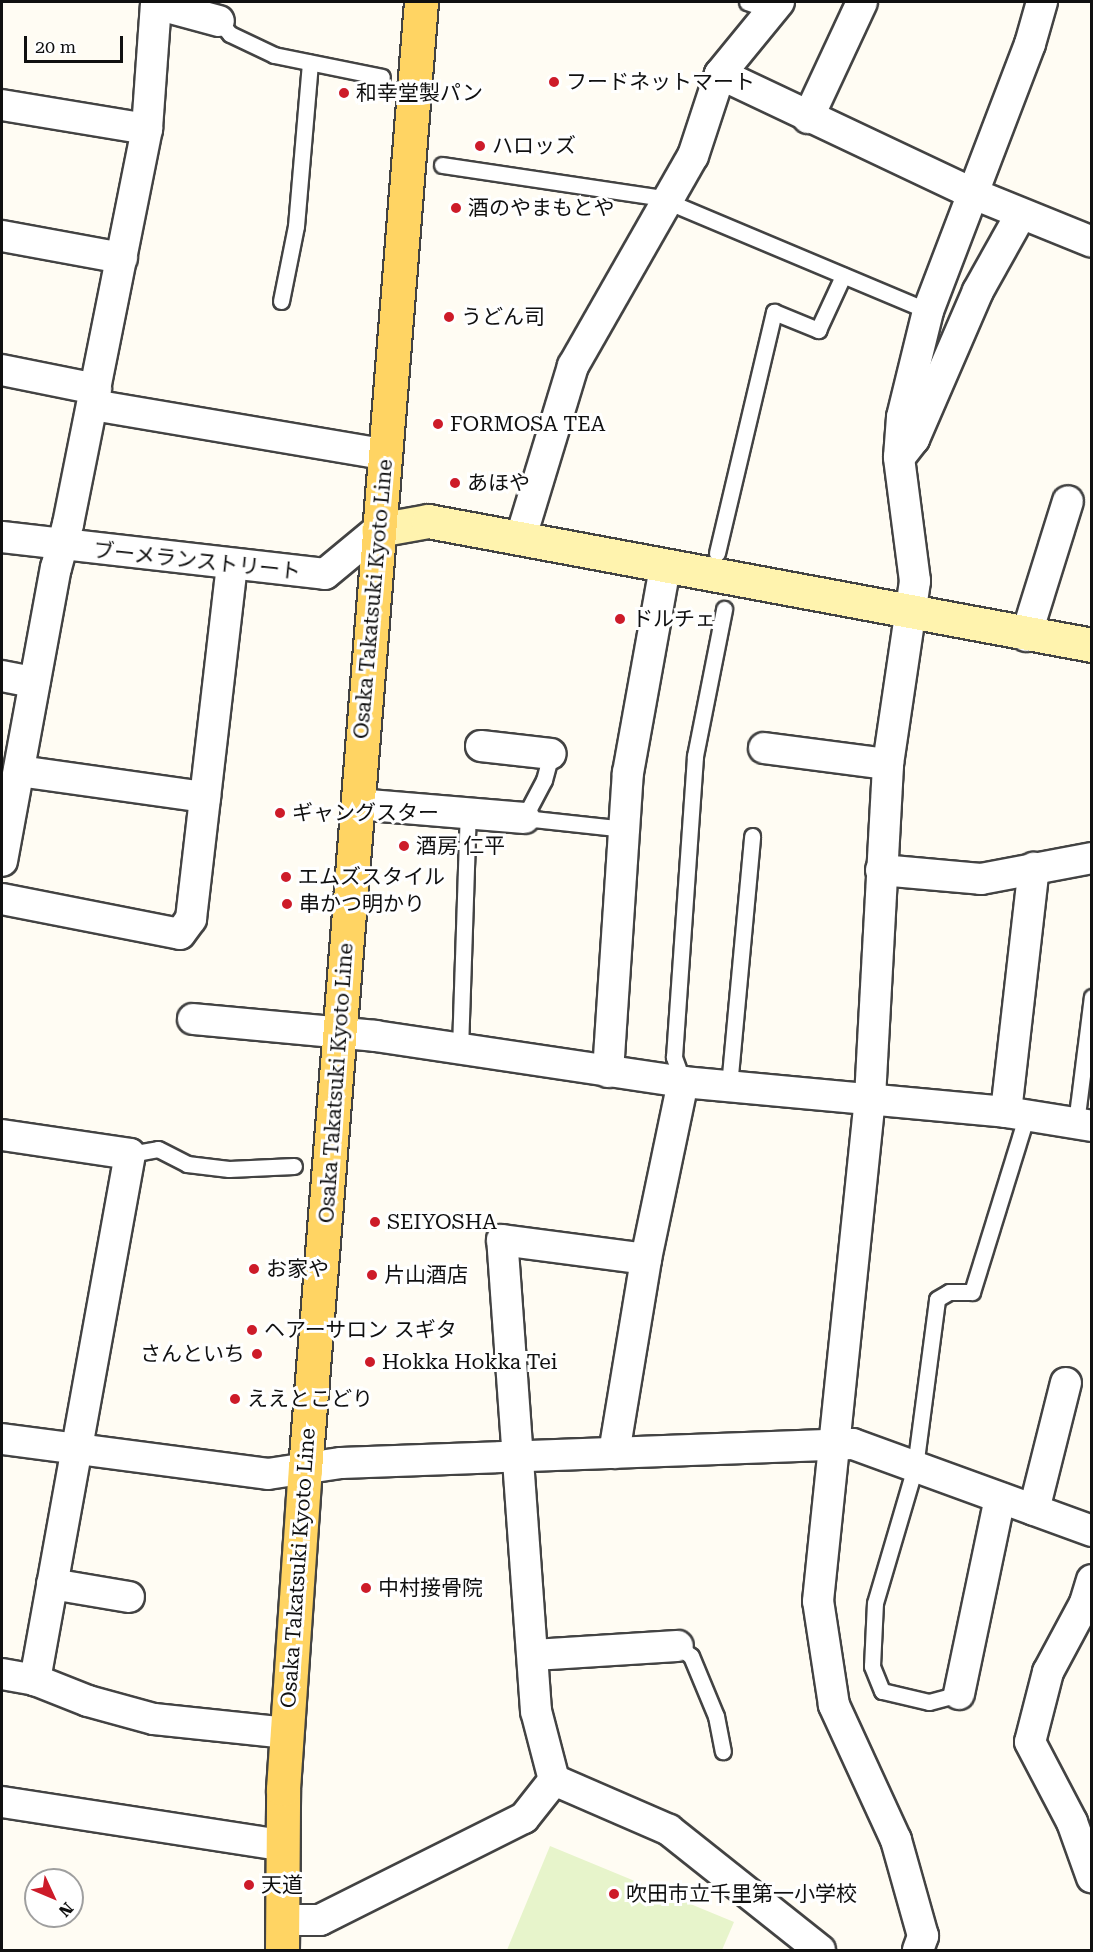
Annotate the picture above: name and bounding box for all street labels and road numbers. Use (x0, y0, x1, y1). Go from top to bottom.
street label: Osaka Takatsuki Kyoto Line (348, 458, 398, 740)
street label: ブーメランストリート (91, 537, 303, 585)
street label: Osaka Takatsuki Kyoto Line (314, 942, 358, 1224)
street label: Osaka Takatsuki Kyoto Line (276, 1427, 320, 1709)

